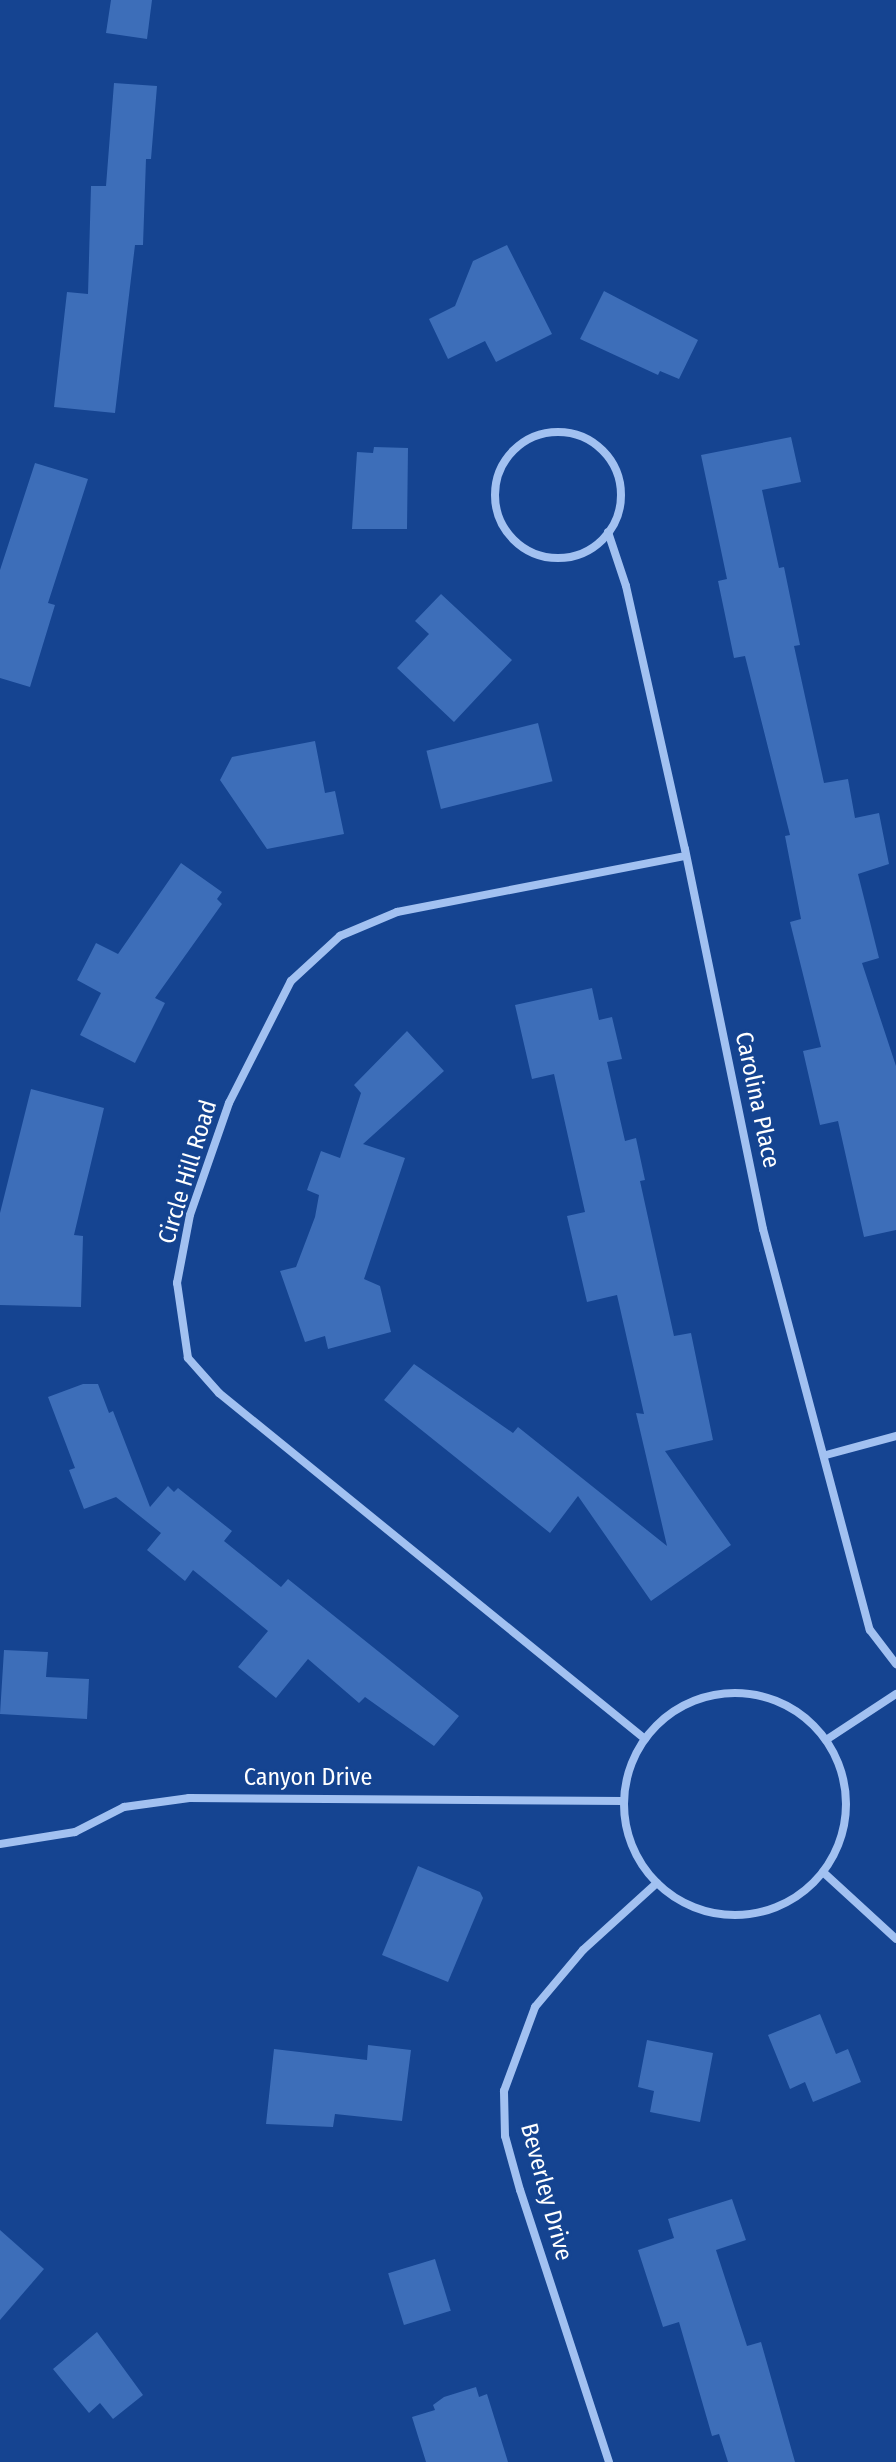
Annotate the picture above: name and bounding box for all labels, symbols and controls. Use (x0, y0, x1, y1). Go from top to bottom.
street label: Carolina Place (729, 1029, 785, 1171)
street label: Circle Hill Road (153, 1097, 223, 1247)
street label: Canyon Drive (244, 1764, 372, 1792)
street label: Beverley Drive (514, 2120, 578, 2264)

